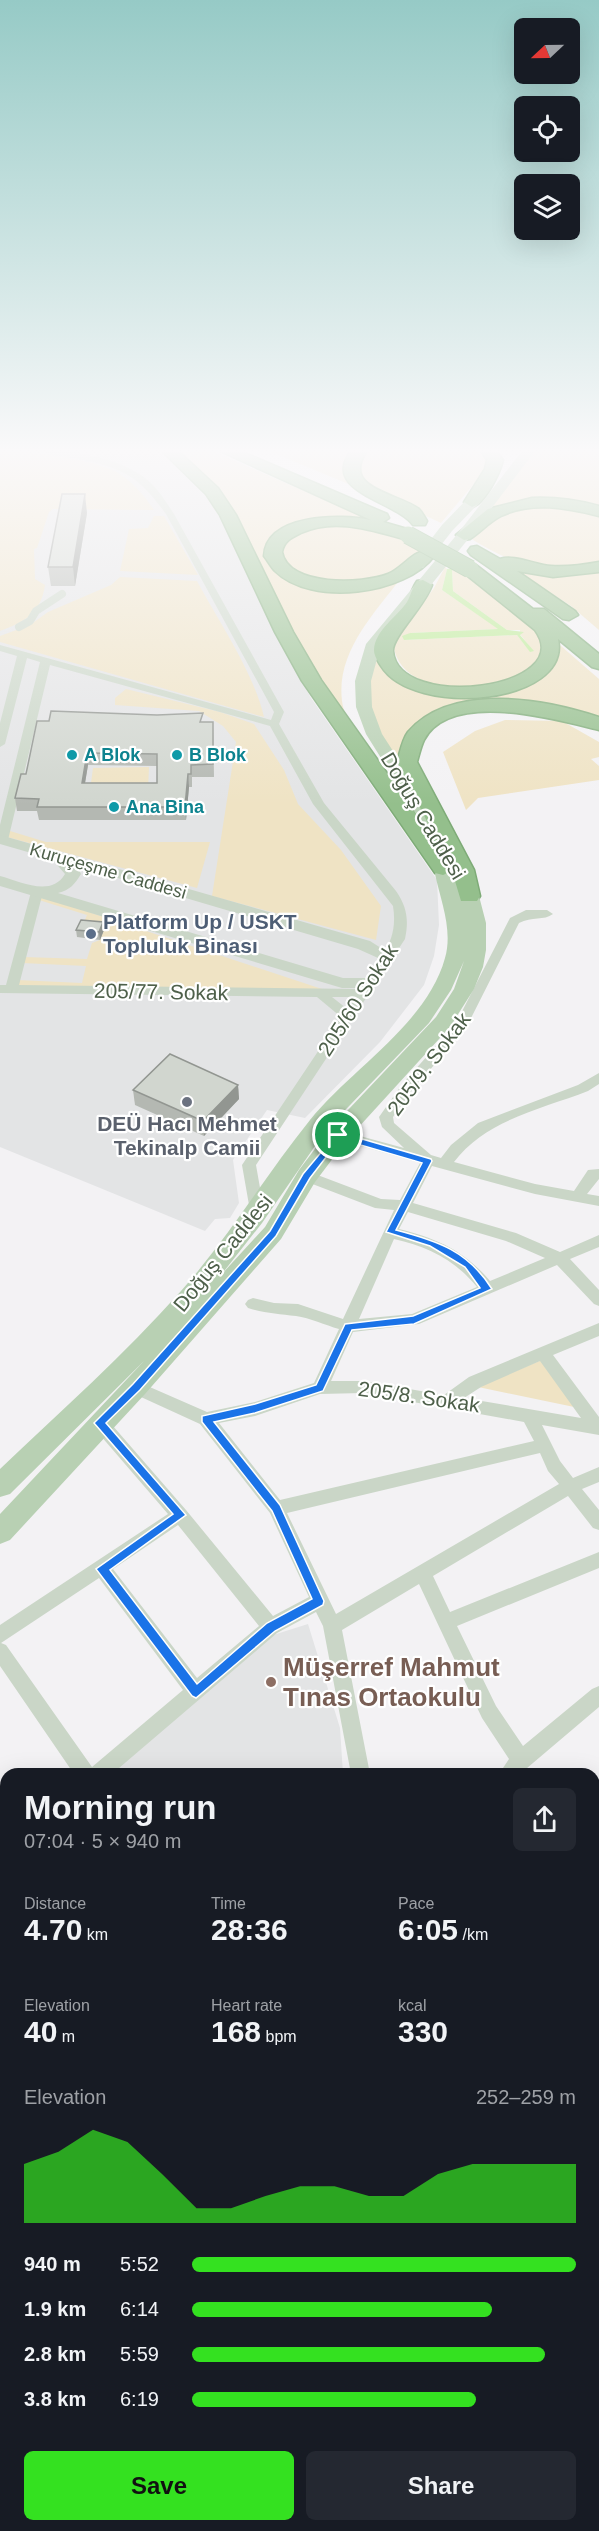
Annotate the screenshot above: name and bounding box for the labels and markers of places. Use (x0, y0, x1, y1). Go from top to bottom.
place label: A Blok (84, 745, 141, 765)
place label: B Blok (189, 745, 247, 765)
marker: A Blok (65, 748, 79, 762)
marker: B Blok (170, 748, 184, 762)
place label: Ana Bina (126, 797, 205, 817)
marker: Ana Bina (107, 800, 121, 814)
place label: Platform Up / USKT Topluluk Binası (103, 910, 297, 957)
marker: Platform Up / USKT Topluluk Binası (84, 927, 98, 941)
marker: DEÜ Hacı Mehmet Tekinalp Camii (180, 1095, 194, 1109)
pin (312, 1109, 363, 1160)
place label: DEÜ Hacı Mehmet Tekinalp Camii (97, 1112, 277, 1159)
place label: Müşerref Mahmut Tınas Ortaokulu (283, 1652, 500, 1712)
marker: Müşerref Mahmut Tınas Ortaokulu (264, 1675, 278, 1689)

